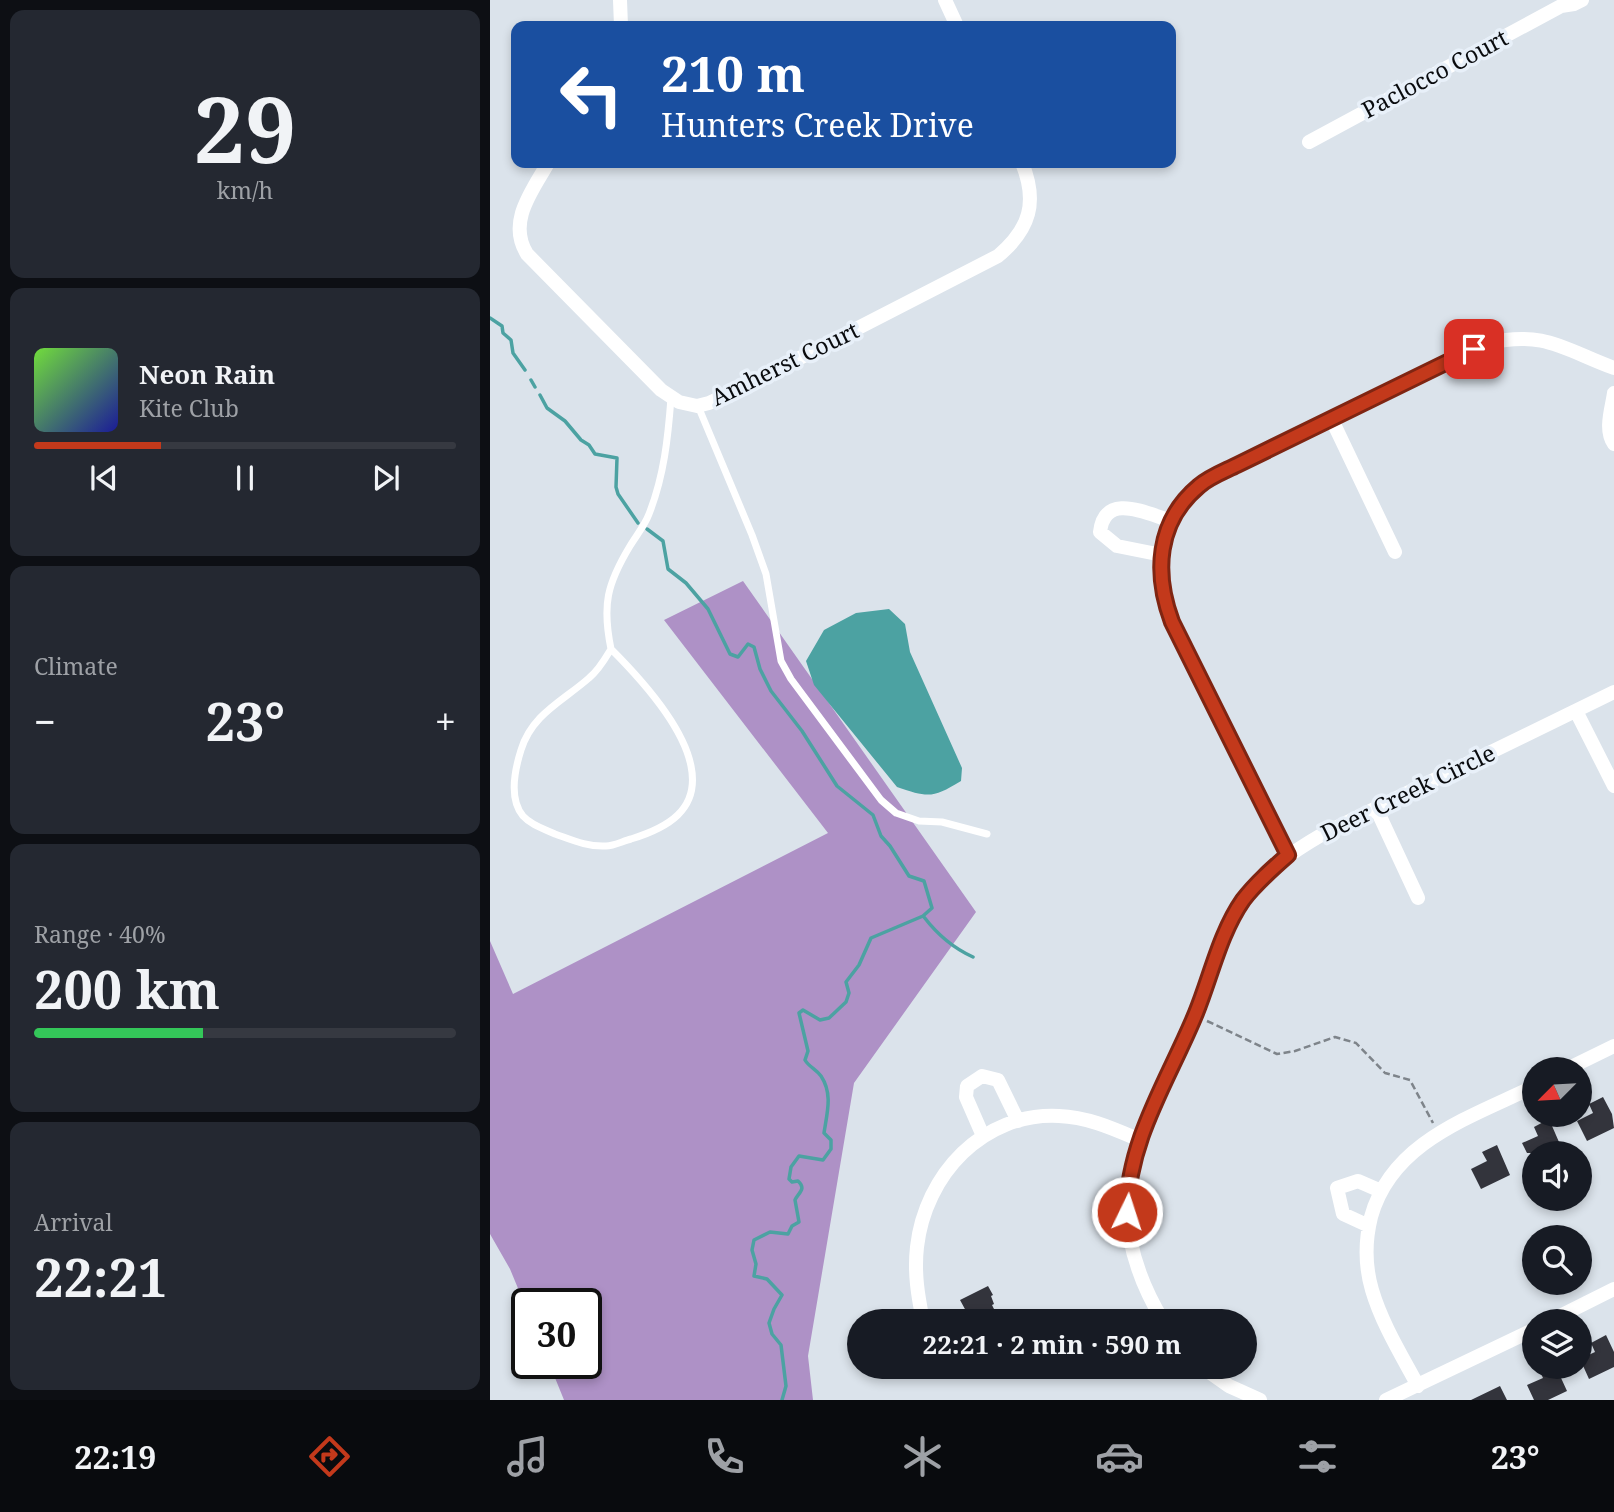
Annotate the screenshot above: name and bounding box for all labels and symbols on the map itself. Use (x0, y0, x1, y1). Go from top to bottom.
street label: Paclocco Court (1356, 21, 1513, 125)
street label: Amherst Court (705, 313, 864, 413)
pin (1444, 319, 1504, 379)
street label: Deer Creek Circle (1315, 736, 1500, 848)
north arrow (1522, 1057, 1592, 1127)
position arrow (1090, 1175, 1164, 1249)
speed limit sign: 30 (511, 1288, 602, 1379)

